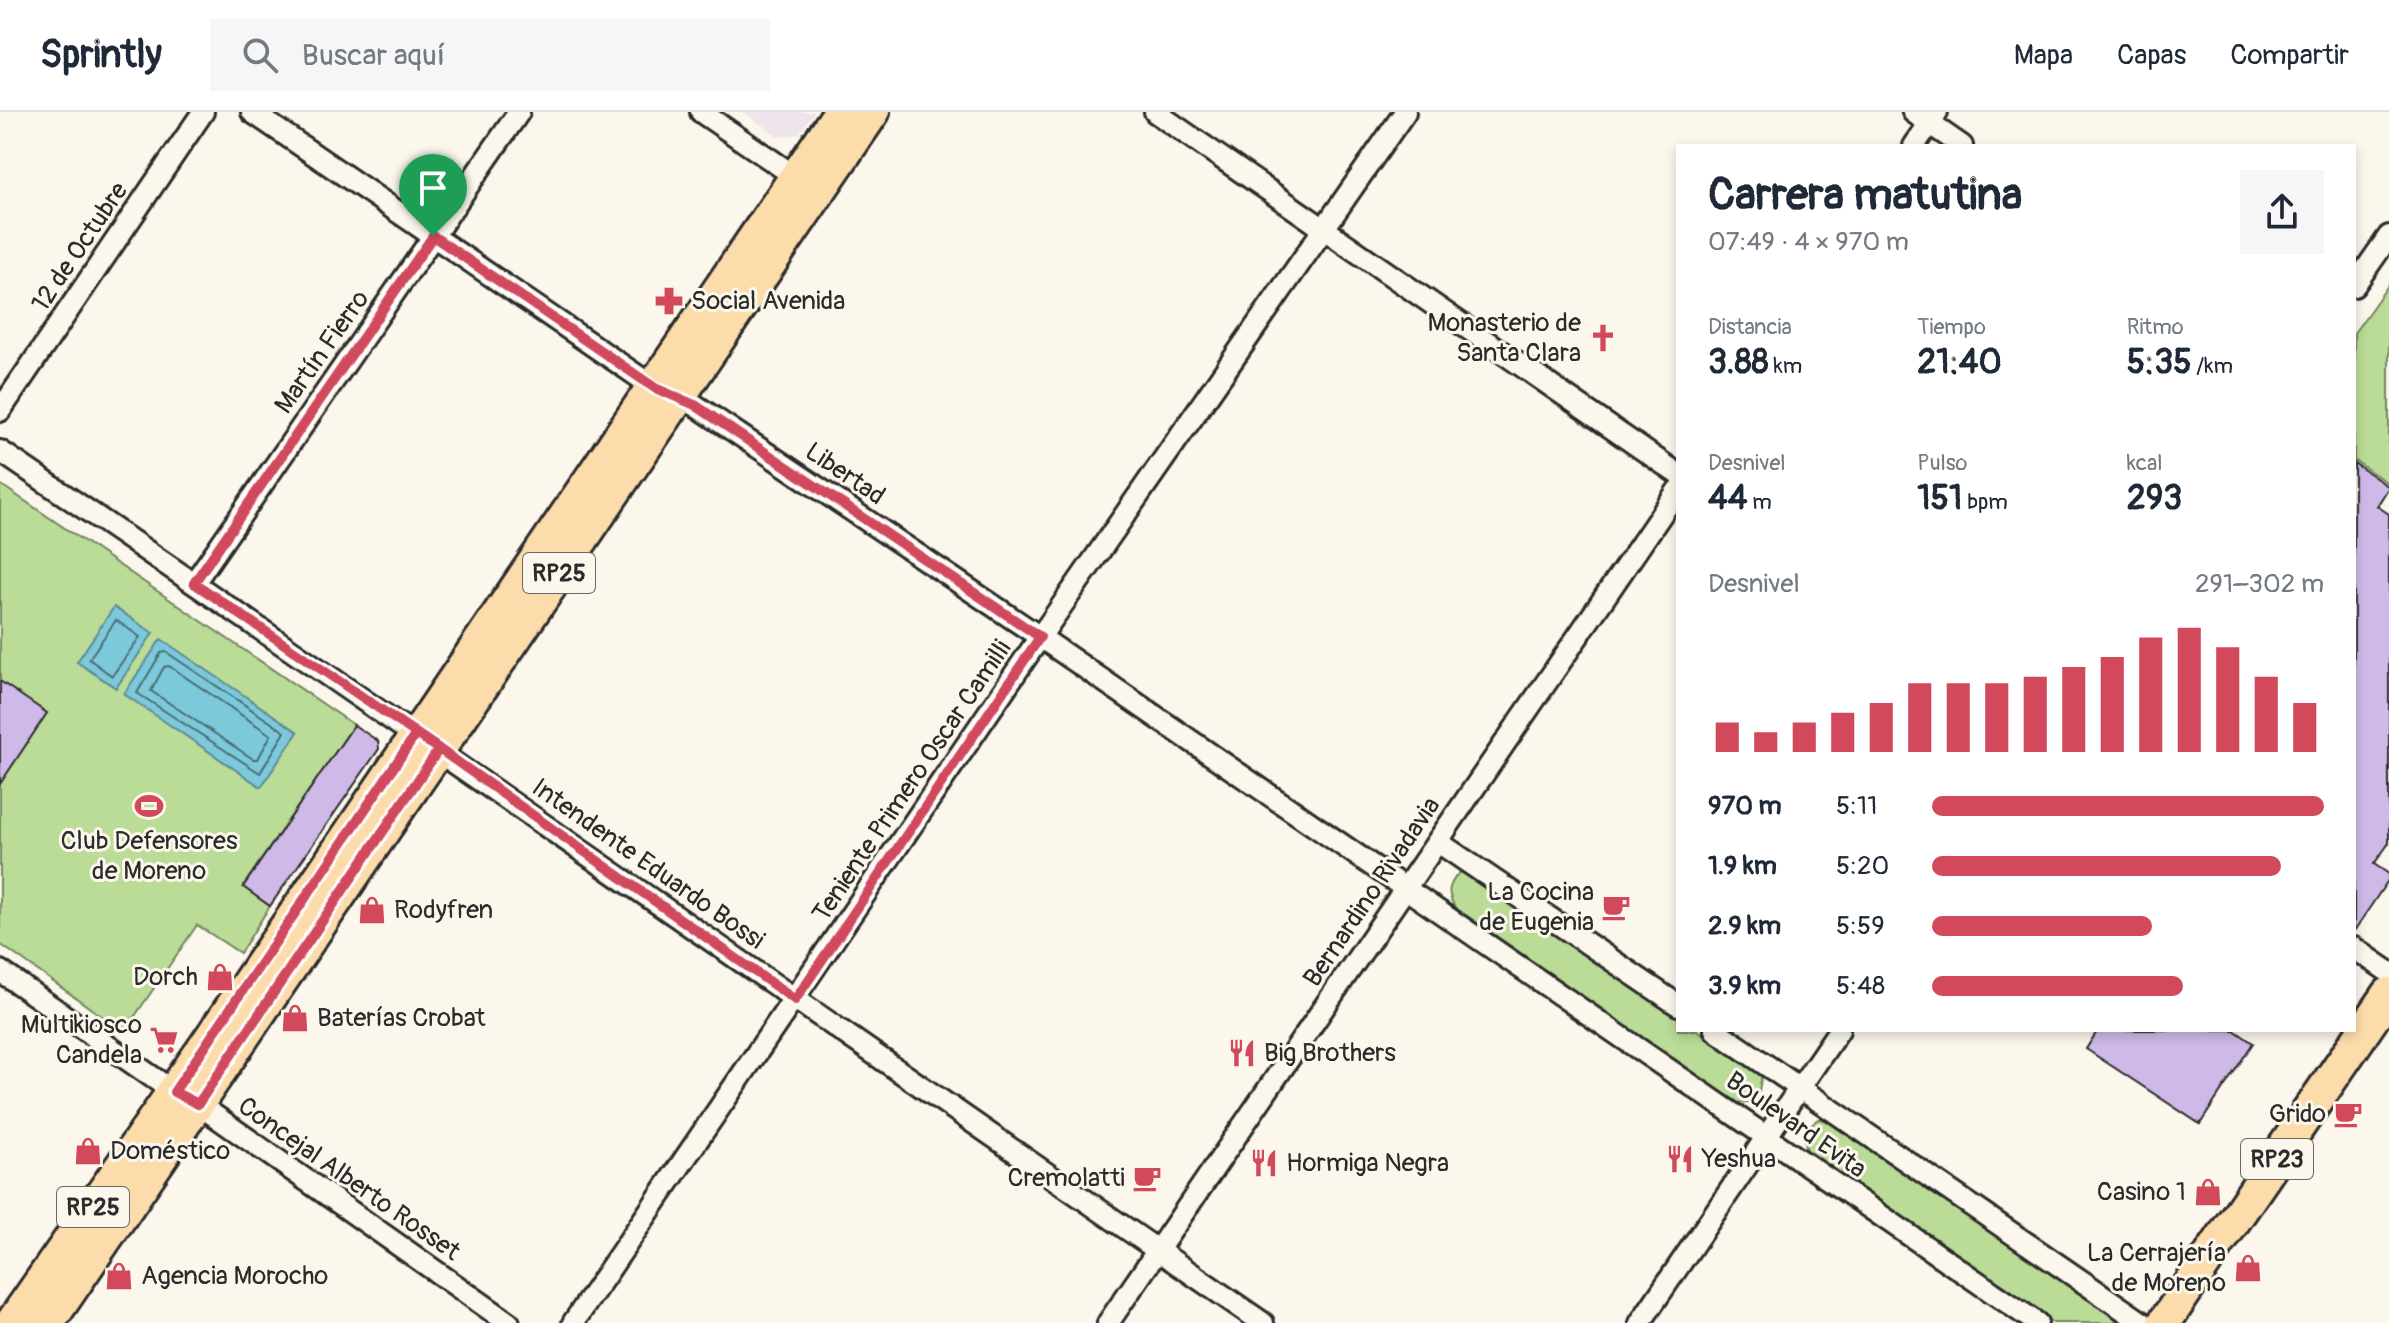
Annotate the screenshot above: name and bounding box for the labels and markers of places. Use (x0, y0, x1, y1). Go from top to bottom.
pin (399, 154, 467, 236)
place label: Social Avenida (691, 285, 845, 317)
pharmacy icon: Social Avenida (654, 286, 684, 316)
place label: Monasterio de Santa Clara (1428, 307, 1581, 369)
church icon: Monasterio de Santa Clara (1588, 323, 1618, 353)
sports icon: Club Defensores de Moreno (134, 791, 164, 821)
place label: Club Defensores de Moreno (60, 825, 238, 887)
place label: La Cocina de Eugenia (1479, 876, 1594, 938)
cafe icon: La Cocina de Eugenia (1601, 892, 1631, 922)
place label: Rodyfren (394, 894, 493, 926)
shop icon: Rodyfren (357, 895, 387, 925)
place label: Dorch (133, 961, 198, 993)
shop icon: Dorch (205, 962, 235, 992)
place label: Baterías Crobat (317, 1002, 486, 1034)
shop icon: Baterías Crobat (280, 1003, 310, 1033)
place label: Multikiosco Candela (21, 1009, 142, 1071)
supermarket icon: Multikiosco Candela (149, 1025, 179, 1055)
place label: Big Brothers (1264, 1037, 1396, 1069)
restaurant icon: Big Brothers (1227, 1038, 1257, 1068)
place label: Grido (2269, 1098, 2326, 1130)
cafe icon: Grido (2333, 1099, 2363, 1129)
place label: Doméstico (110, 1135, 230, 1167)
shop icon: Doméstico (73, 1136, 103, 1166)
place label: Yeshua (1701, 1143, 1776, 1175)
restaurant icon: Yeshua (1665, 1144, 1695, 1174)
place label: Hormiga Negra (1286, 1147, 1449, 1179)
restaurant icon: Hormiga Negra (1249, 1148, 1279, 1178)
place label: Cremolatti (1008, 1162, 1125, 1194)
cafe icon: Cremolatti (1132, 1163, 1162, 1193)
place label: Casino 1 (2097, 1176, 2186, 1208)
shop icon: Casino 1 (2193, 1177, 2223, 1207)
place label: La Cerrajería de Moreno (2087, 1237, 2226, 1299)
shop icon: La Cerrajería de Moreno (2233, 1253, 2263, 1283)
place label: Agencia Morocho (141, 1260, 328, 1292)
shop icon: Agencia Morocho (104, 1261, 134, 1291)

